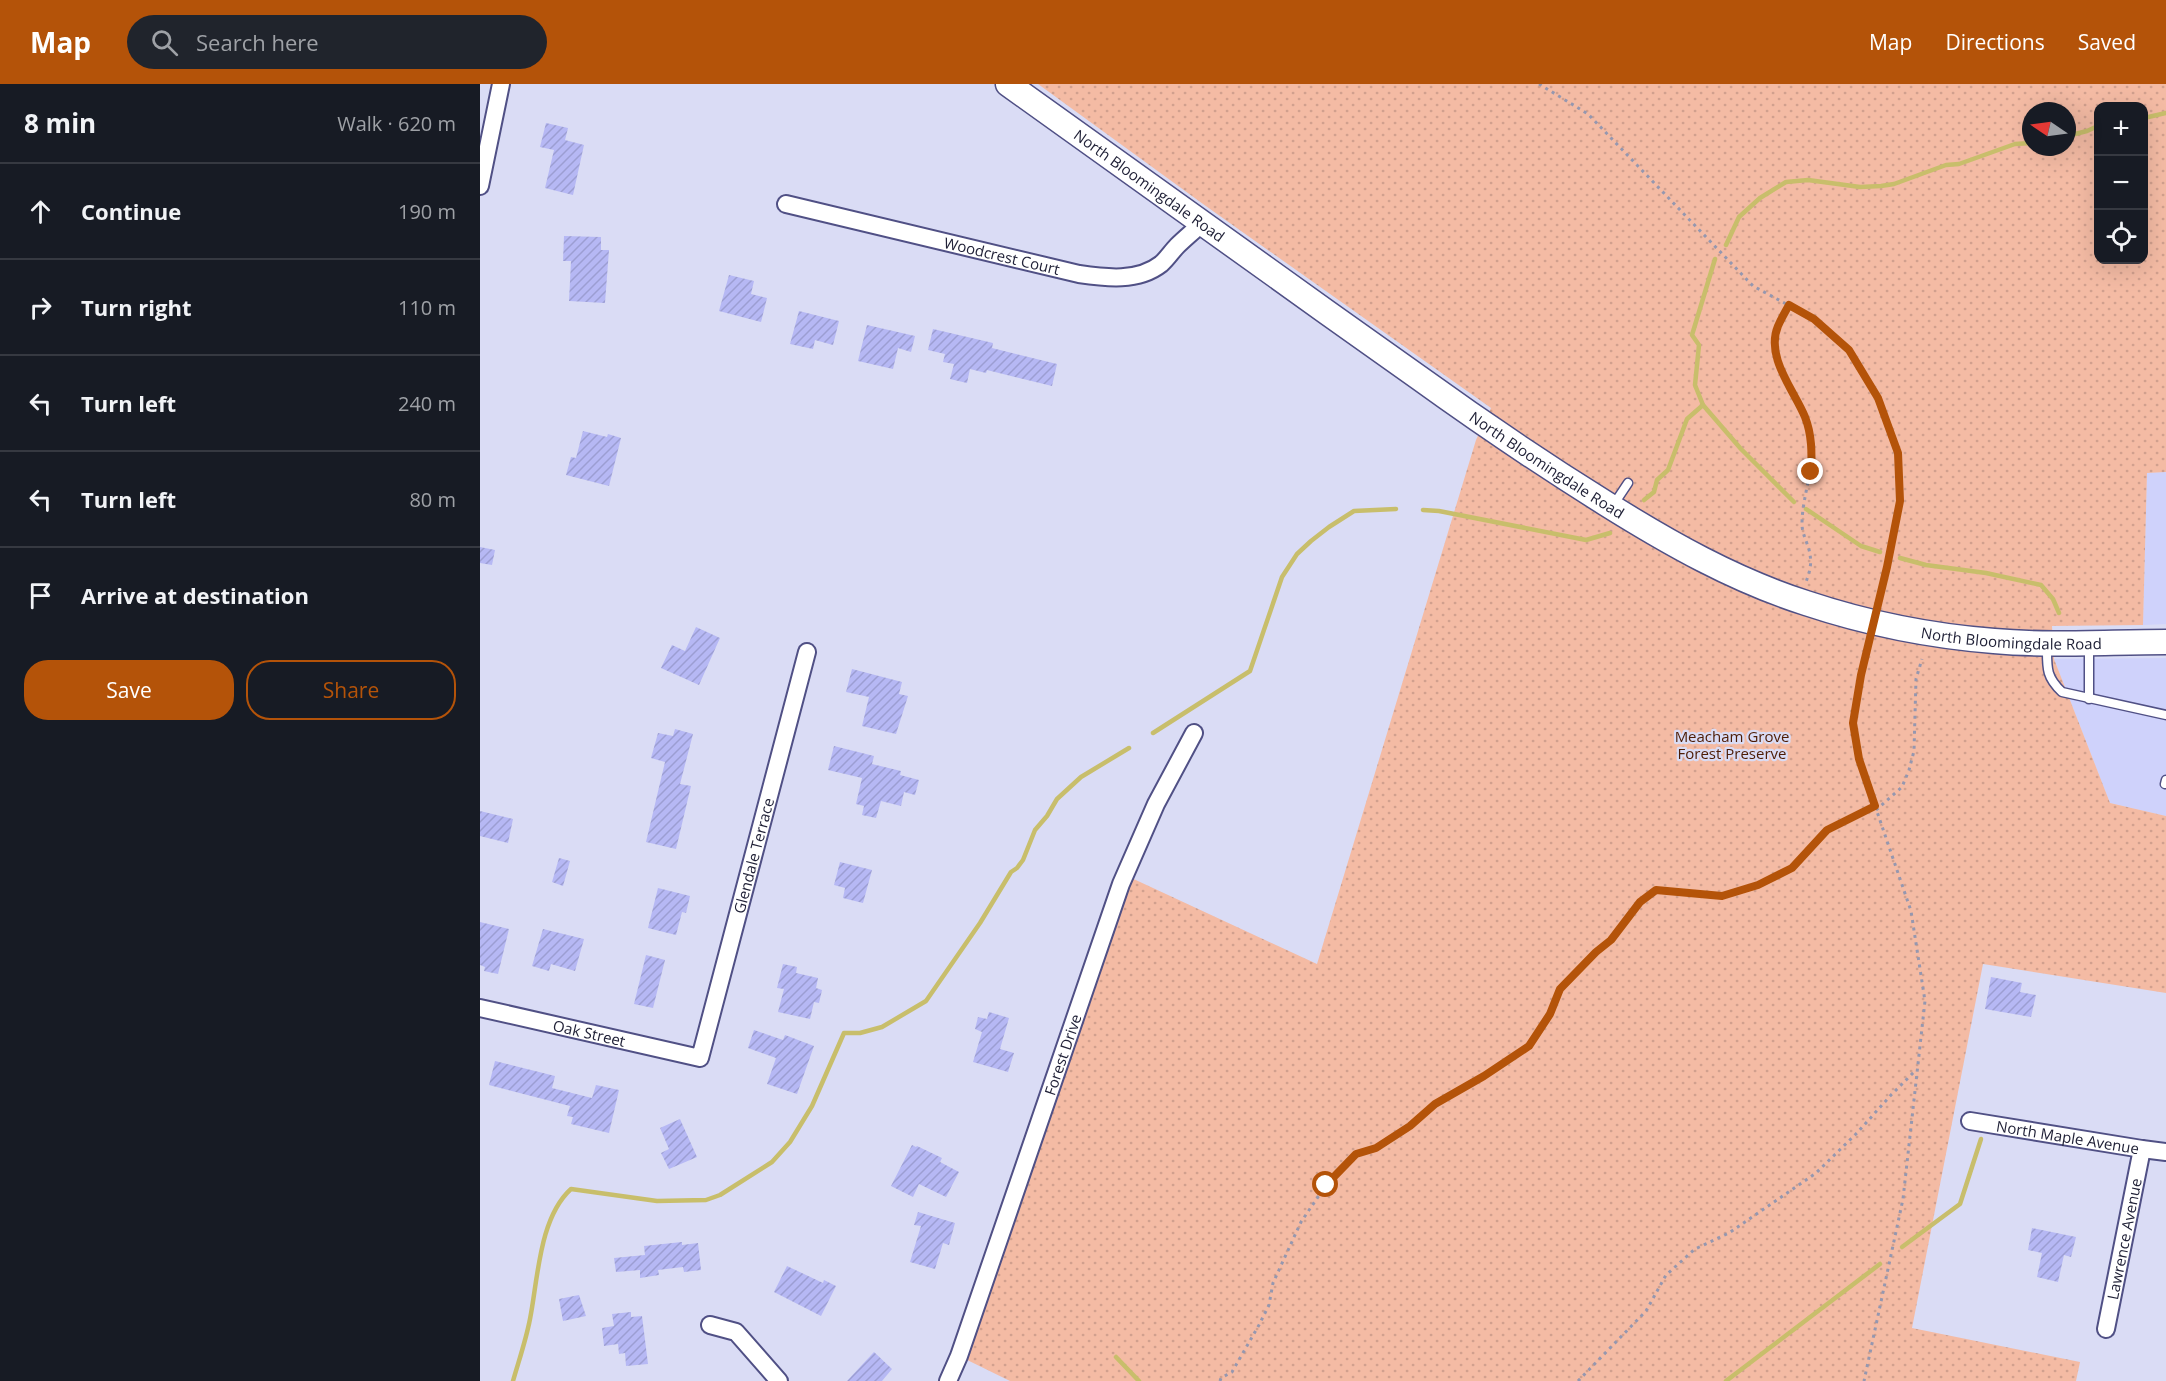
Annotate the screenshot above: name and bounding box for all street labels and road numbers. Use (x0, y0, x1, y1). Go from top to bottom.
street label: North Bloomingdale Road (1070, 125, 1229, 246)
street label: Woodcrest Court (942, 232, 1062, 279)
street label: North Bloomingdale Road (1466, 407, 1628, 523)
street label: North Bloomingdale Road (1920, 622, 2102, 654)
street label: Glendale Terrace (729, 795, 778, 916)
street label: Forest Drive (1039, 1011, 1086, 1098)
street label: Oak Street (551, 1015, 627, 1051)
street label: North Maple Avenue (1995, 1115, 2141, 1158)
street label: Lawrence Avenue (2102, 1176, 2146, 1301)

